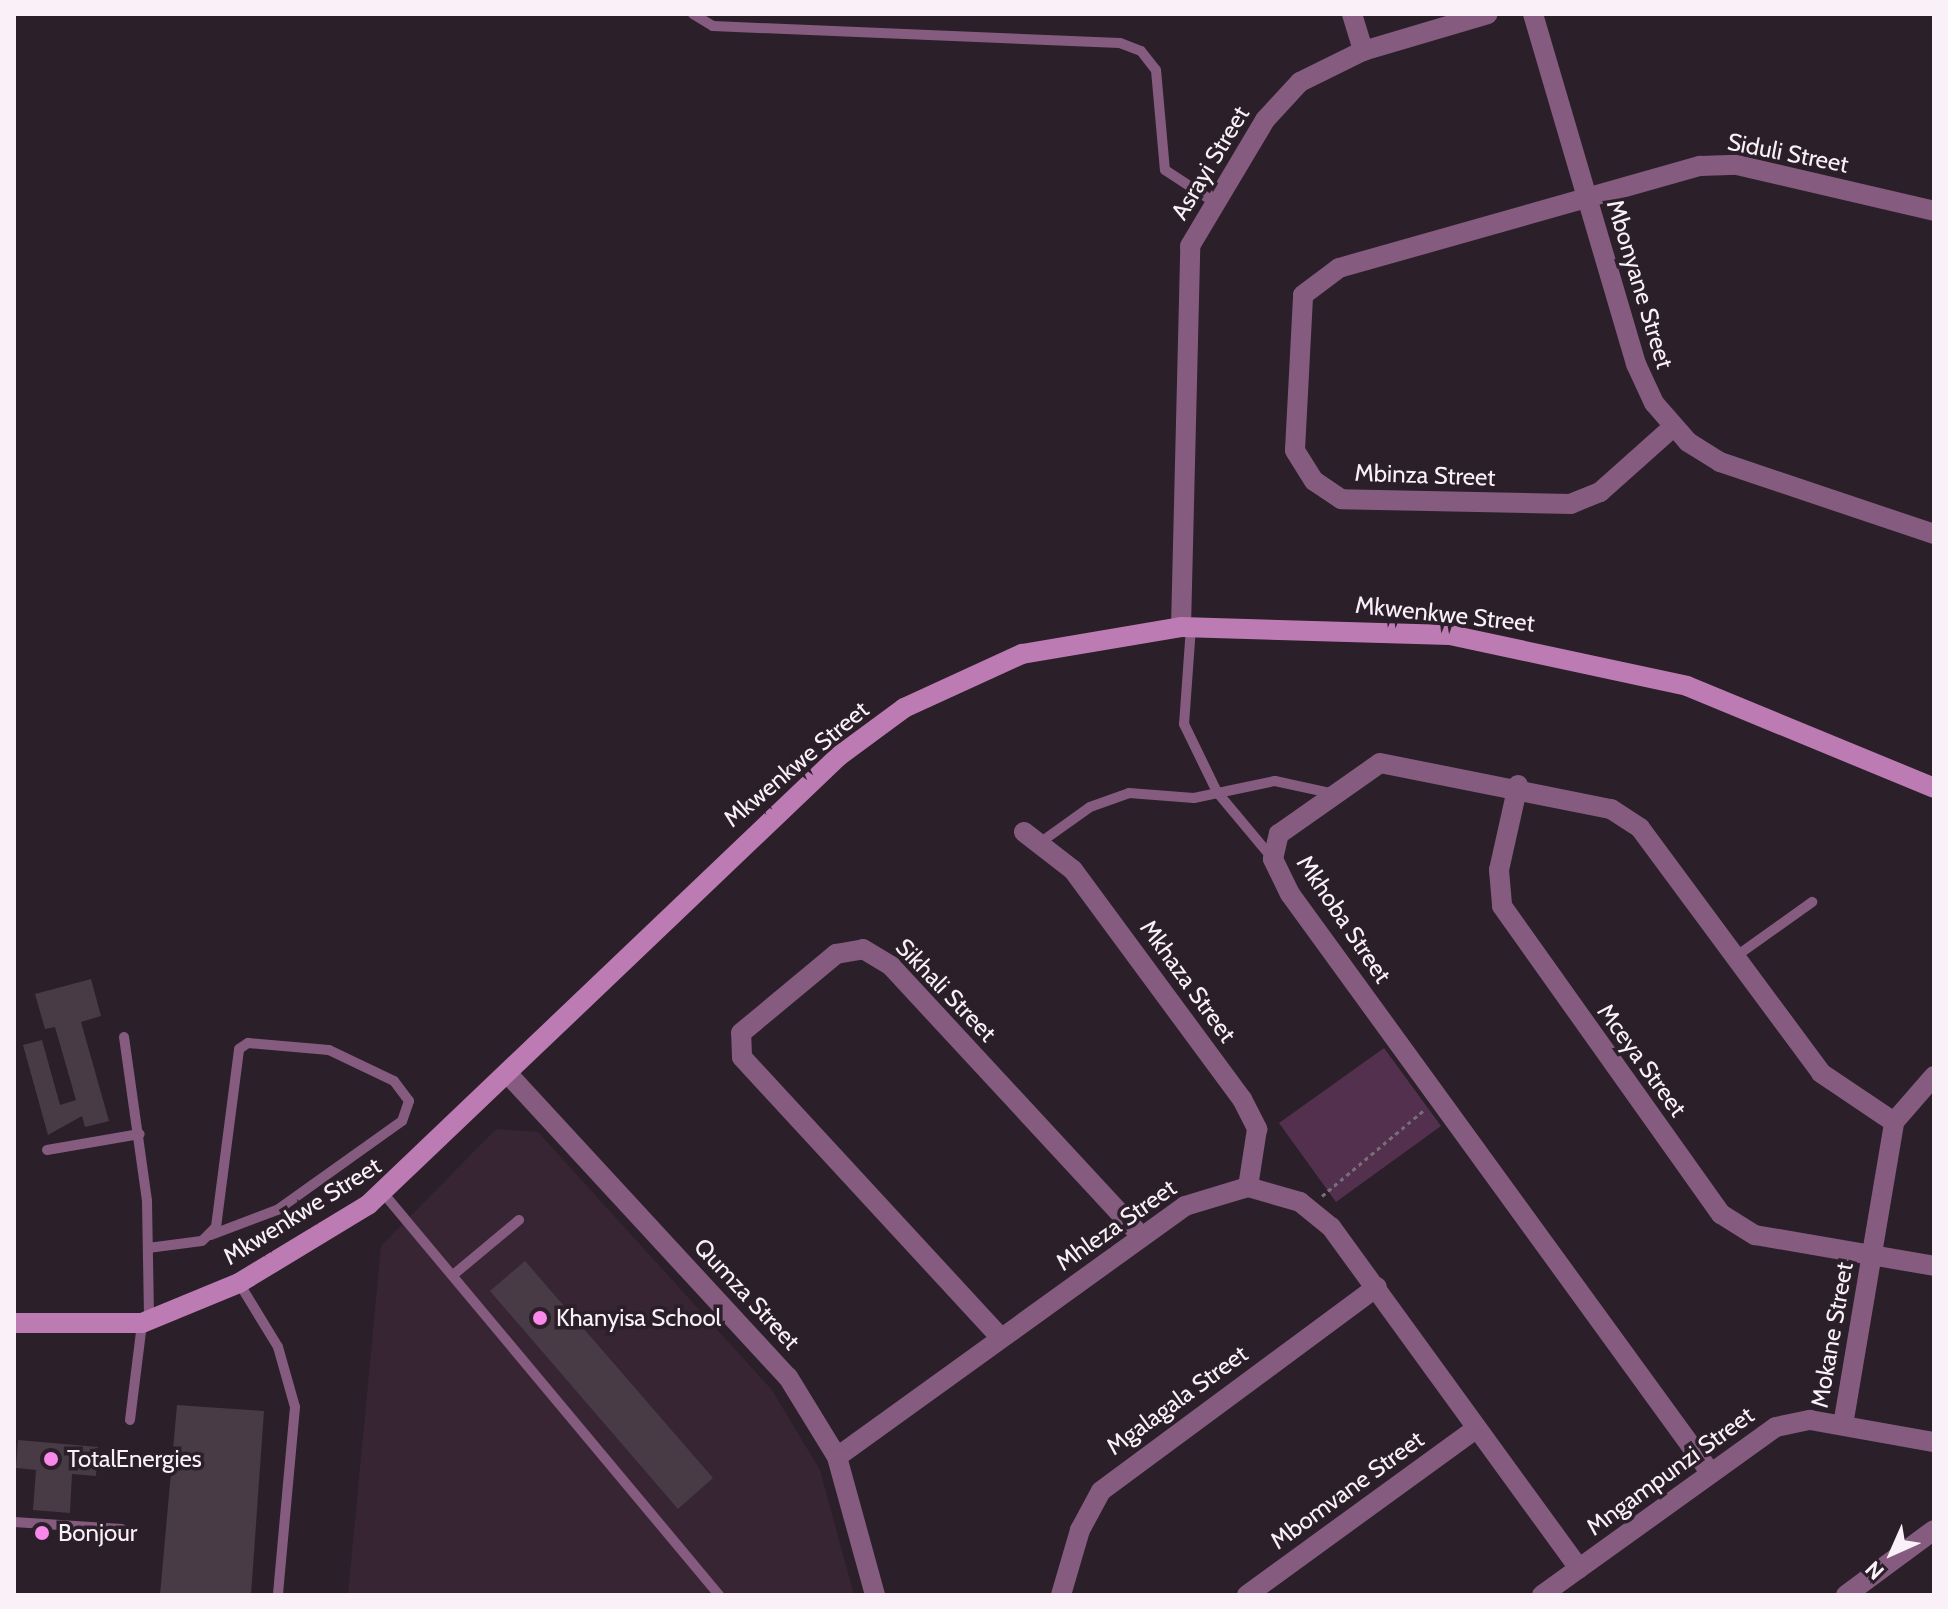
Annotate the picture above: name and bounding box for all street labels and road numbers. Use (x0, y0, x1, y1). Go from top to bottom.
street label: Asrayi Street (1165, 101, 1255, 225)
street label: Siduli Street (1725, 127, 1851, 179)
street label: Mbonyane Street (1601, 196, 1679, 372)
street label: Mbinza Street (1354, 458, 1496, 492)
street label: Mkwenkwe Street (1354, 590, 1536, 638)
street label: Mkwenkwe Street (718, 695, 874, 833)
street label: Mkhoba Street (1291, 850, 1397, 988)
street label: Mkhaza Street (1134, 914, 1242, 1048)
street label: Sikhali Street (890, 932, 1002, 1048)
street label: Mceya Street (1591, 998, 1693, 1122)
street label: Mkwenkwe Street (218, 1151, 386, 1271)
street label: Mhleza Street (1050, 1173, 1182, 1277)
street label: Qumza Street (688, 1232, 806, 1356)
street label: Mokane Street (1805, 1260, 1859, 1410)
street label: Mgalagala Street (1101, 1339, 1253, 1461)
street label: Mngampunzi Street (1581, 1401, 1759, 1541)
street label: Mbomvane Street (1265, 1425, 1429, 1555)

